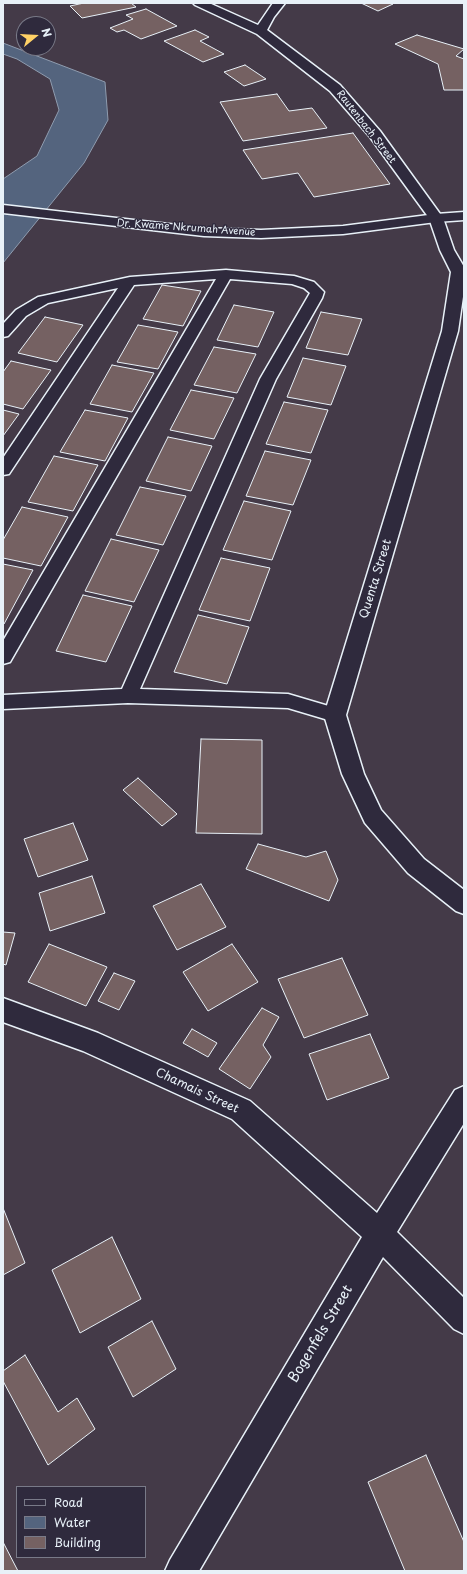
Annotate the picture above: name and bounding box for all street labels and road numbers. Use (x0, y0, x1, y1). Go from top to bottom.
street label: Rautenbach Street (334, 88, 398, 166)
street label: Dr. Kwame Nkrumah Avenue (116, 217, 256, 239)
street label: Quenta Street (357, 538, 395, 620)
street label: Chamais Street (153, 1065, 241, 1117)
street label: Bogenfels Street (285, 1282, 357, 1386)

